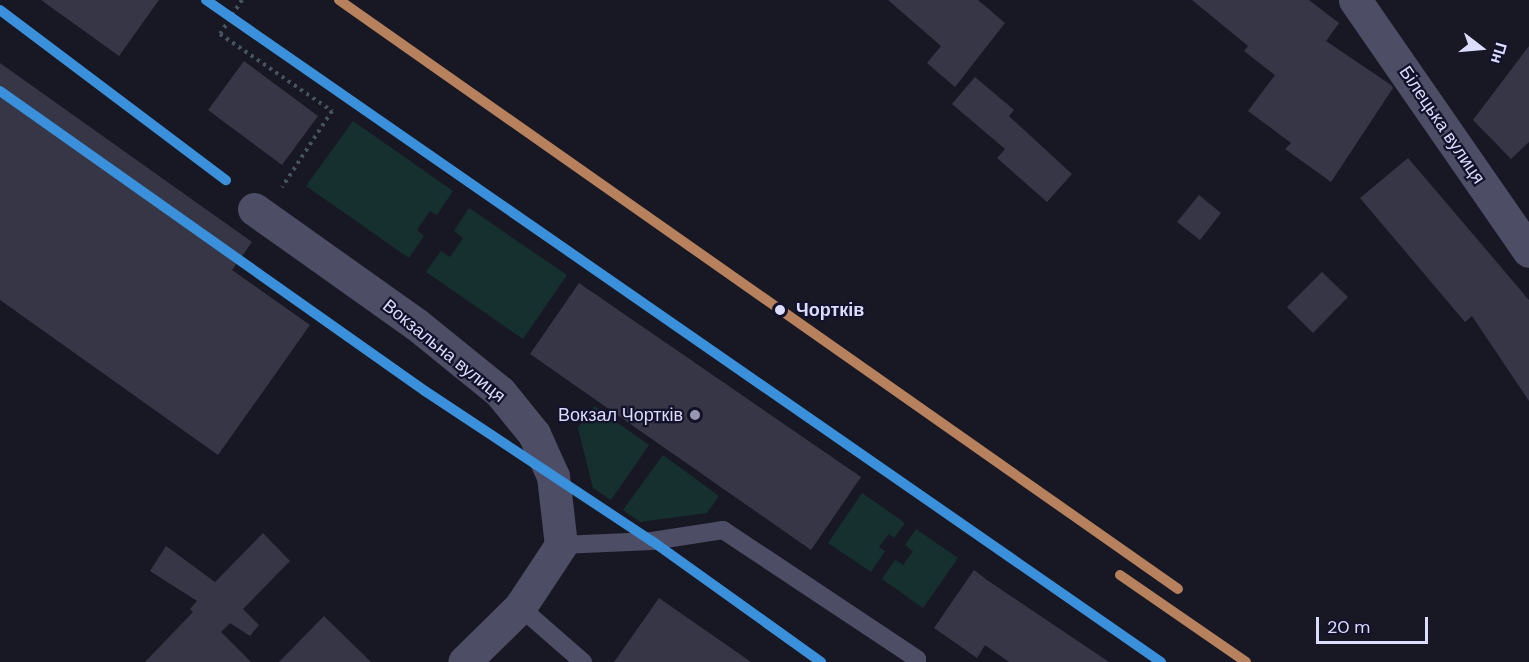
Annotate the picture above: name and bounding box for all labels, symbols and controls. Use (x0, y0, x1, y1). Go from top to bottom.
north arrow (1451, 18, 1511, 78)
text: Пн (1486, 40, 1512, 66)
street label: Білецька вулиця (1395, 62, 1489, 188)
street label: Вокзальна вулиця (378, 295, 510, 407)
marker: Чортків (769, 299, 791, 321)
place label: Чортків (796, 299, 864, 321)
place label: Вокзал Чортків (558, 404, 683, 426)
marker: Вокзал Чортків (688, 408, 702, 422)
scale bar (1319, 605, 1432, 643)
text: 20 m (1327, 615, 1370, 639)

